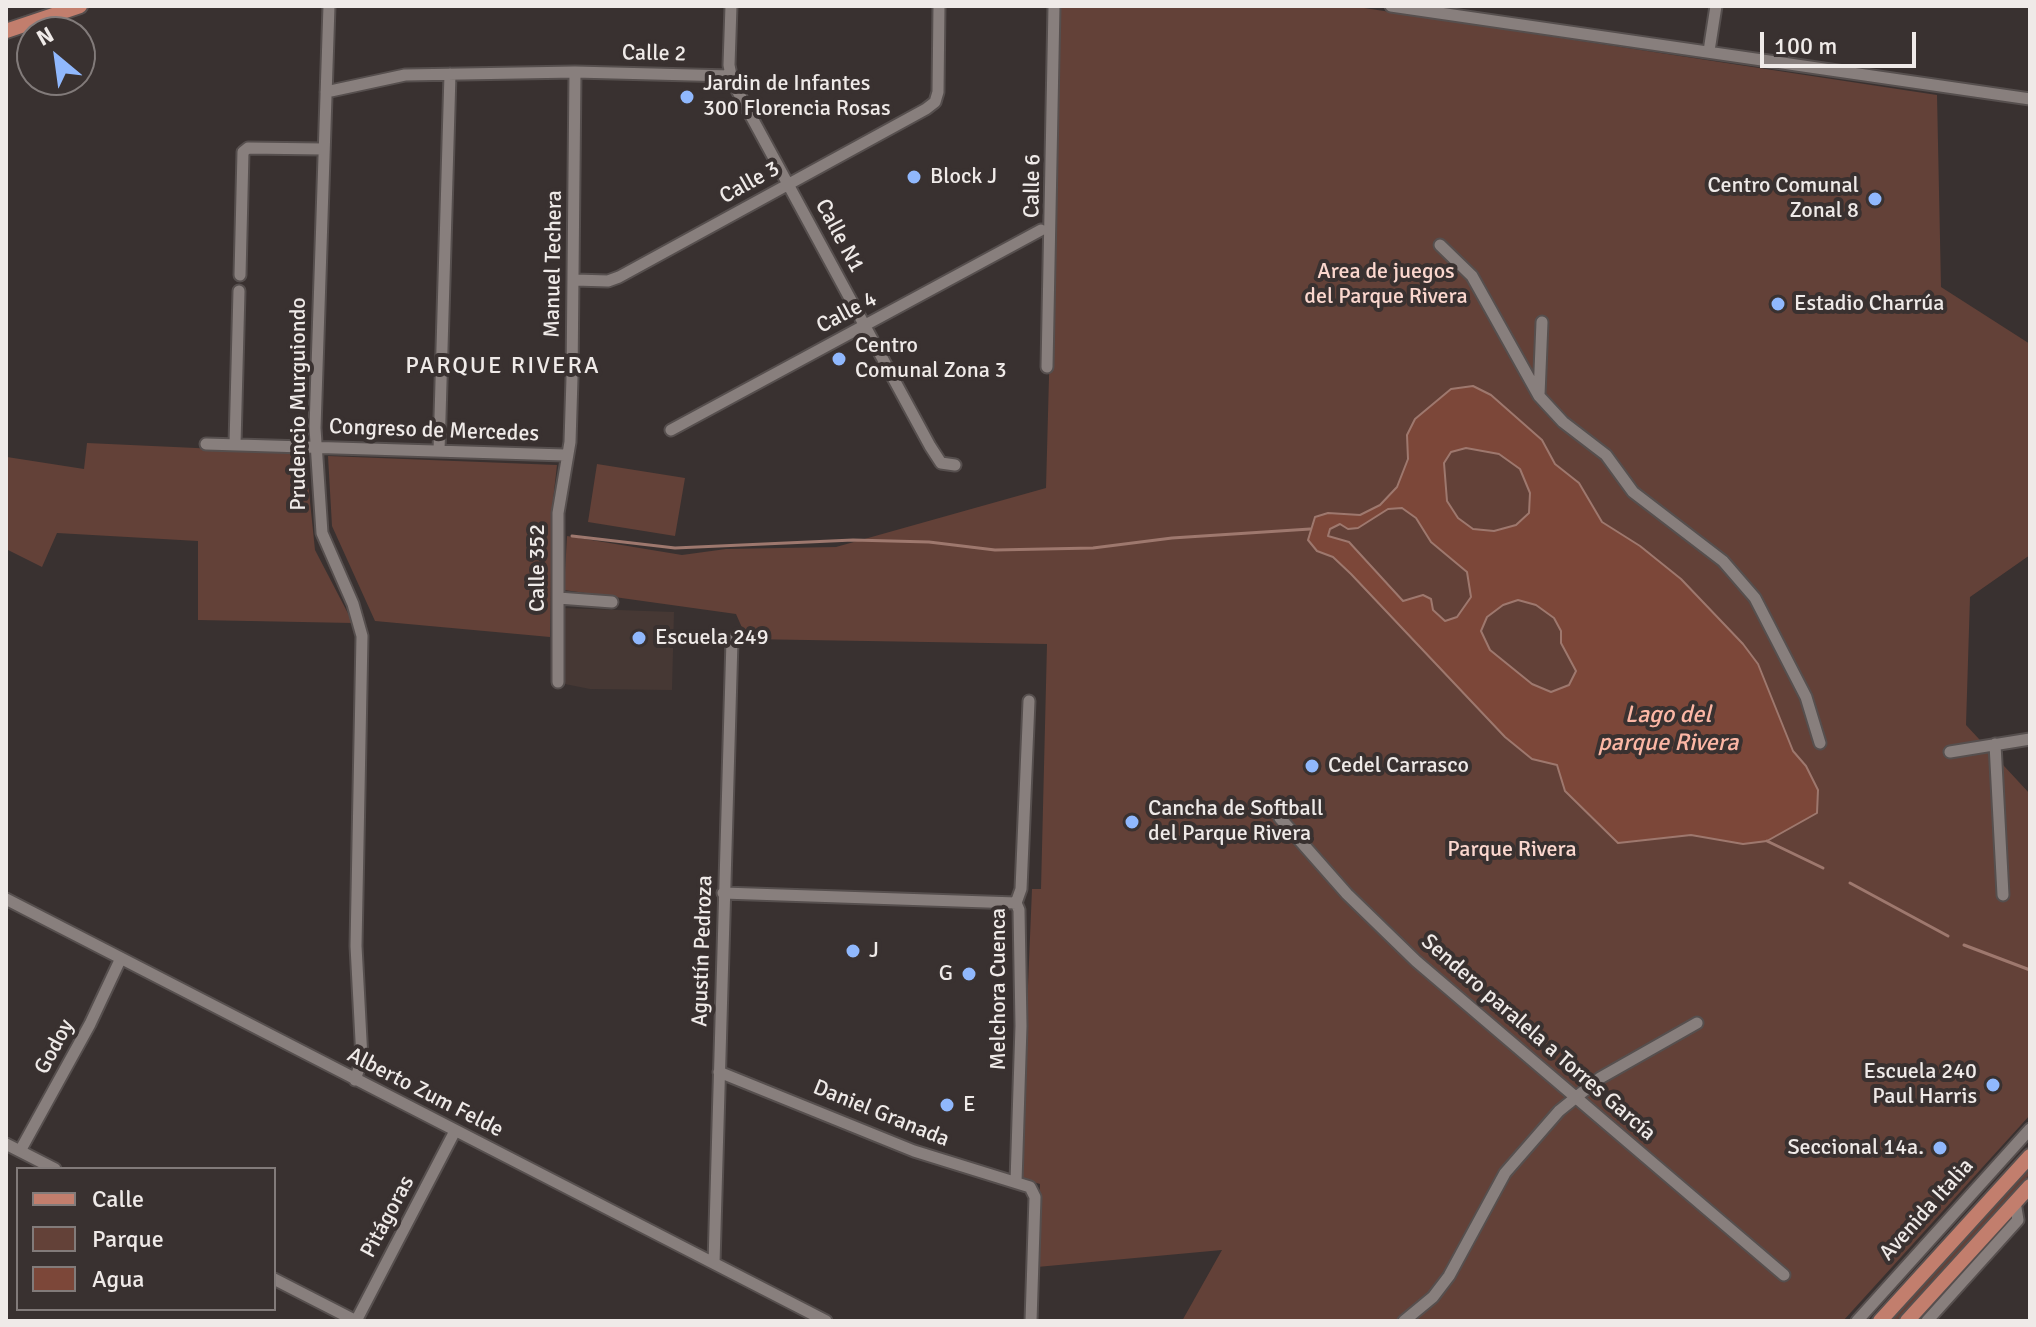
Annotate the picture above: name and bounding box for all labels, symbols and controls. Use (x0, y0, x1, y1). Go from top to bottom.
north arrow (16, 16, 96, 96)
scale bar (1764, 16, 1920, 66)
text: N (32, 21, 58, 52)
text: 100 m (1774, 31, 1837, 61)
street label: Calle 2 (622, 40, 686, 68)
place label: Jardin de Infantes 300 Florencia Rosas (703, 71, 891, 122)
marker: Jardin de Infantes 300 Florencia Rosas (678, 88, 696, 106)
street label: Calle 6 (1019, 154, 1047, 218)
street label: Calle 3 (715, 156, 785, 210)
place label: Block J (930, 164, 997, 190)
marker: Block J (905, 168, 923, 186)
place label: Centro Comunal Zonal 8 (1707, 173, 1859, 224)
street label: Manuel Techera (540, 190, 568, 338)
marker: Centro Comunal Zonal 8 (1866, 190, 1884, 208)
street label: Calle N1 (809, 195, 869, 277)
park label: Area de juegos del Parque Rivera (1304, 259, 1468, 310)
street label: Calle 4 (812, 286, 882, 340)
place label: Estadio Charrúa (1794, 291, 1944, 317)
marker: Estadio Charrúa (1769, 295, 1787, 313)
street label: Prudencio Murguiondo (286, 297, 312, 511)
place label: Centro Comunal Zona 3 (855, 333, 1007, 384)
marker: Centro Comunal Zona 3 (830, 350, 848, 368)
district label: PARQUE RIVERA (405, 353, 601, 381)
street label: Congreso de Mercedes (328, 414, 540, 448)
street label: Calle 352 (525, 524, 551, 612)
place label: Escuela 249 (655, 625, 769, 651)
marker: Escuela 249 (630, 629, 648, 647)
water label: Lago del parque Rivera (1598, 702, 1738, 758)
place label: Cedel Carrasco (1328, 753, 1469, 779)
marker: Cedel Carrasco (1303, 757, 1321, 775)
place label: Cancha de Softball del Parque Rivera (1148, 796, 1323, 848)
marker: Cancha de Softball del Parque Rivera (1123, 813, 1141, 831)
park label: Parque Rivera (1447, 837, 1577, 863)
street label: Agustín Pedroza (687, 875, 719, 1027)
street label: Melchora Cuenca (986, 908, 1012, 1070)
street label: Sendero paralela a Torres García (1415, 929, 1661, 1147)
place label: J (869, 938, 879, 964)
marker: J (844, 942, 862, 960)
place label: G (939, 961, 953, 987)
marker: G (960, 965, 978, 983)
street label: Godoy (30, 1015, 80, 1079)
street label: Alberto Zum Felde (343, 1042, 507, 1144)
place label: Escuela 240 Paul Harris (1863, 1059, 1977, 1110)
street label: Daniel Granada (809, 1075, 953, 1153)
marker: Escuela 240 Paul Harris (1984, 1076, 2002, 1094)
place label: E (963, 1092, 975, 1118)
marker: E (938, 1096, 956, 1114)
place label: Seccional 14a. (1787, 1135, 1924, 1161)
marker: Seccional 14a. (1931, 1139, 1949, 1157)
street label: Avenida Italia (1874, 1154, 1980, 1266)
legend (16, 1167, 276, 1311)
street label: Pitágoras (355, 1172, 421, 1262)
text: Calle (92, 1184, 144, 1214)
text: Parque (92, 1224, 164, 1254)
text: Agua (92, 1264, 144, 1294)

